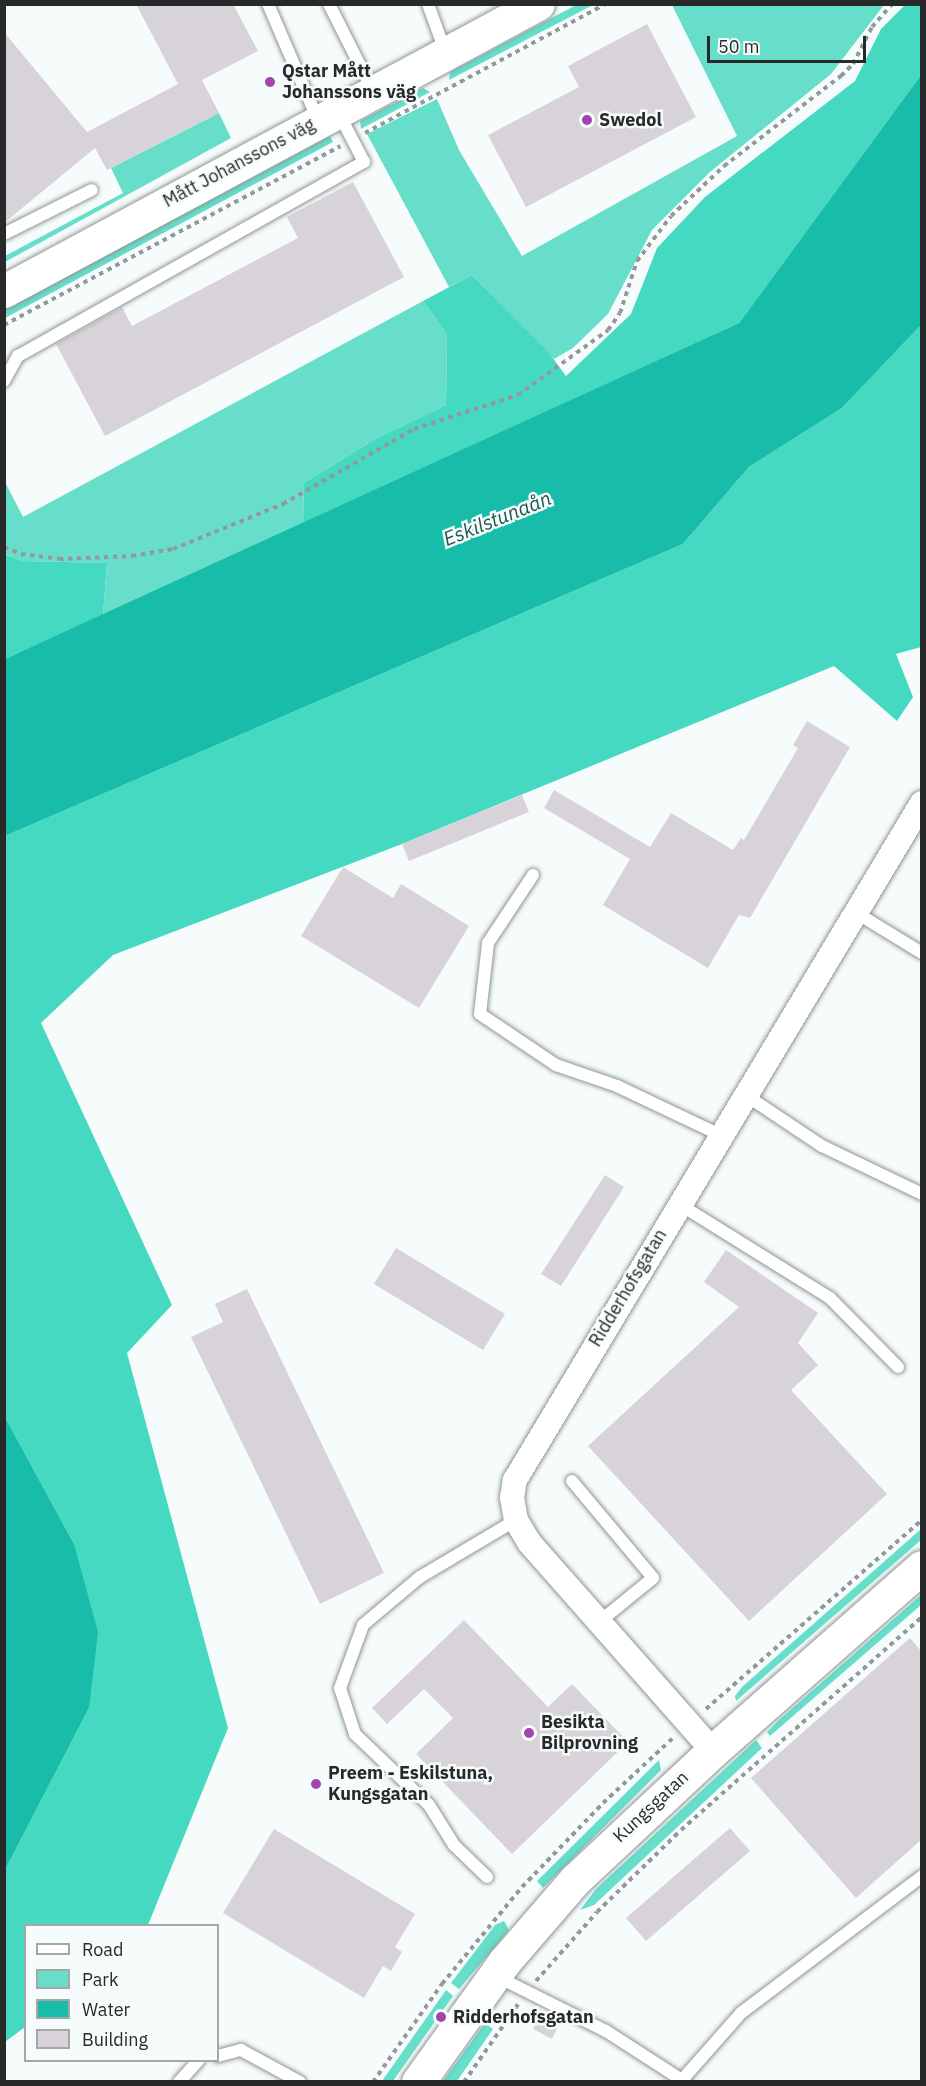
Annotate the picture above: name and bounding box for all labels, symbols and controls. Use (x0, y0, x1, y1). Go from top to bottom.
scale bar (710, 24, 869, 62)
text: 50 m (718, 35, 760, 58)
place label: Qstar Mått Johanssons väg (282, 61, 416, 104)
marker: Qstar Mått Johanssons väg (263, 75, 277, 89)
place label: Swedol (599, 109, 662, 131)
marker: Swedol (580, 113, 594, 127)
street label: Mått Johanssons väg (159, 114, 319, 212)
water label: Eskilstunaån (440, 485, 554, 551)
street label: Ridderhofsgatan (584, 1225, 672, 1351)
place label: Besikta Bilprovning (541, 1712, 638, 1754)
marker: Besikta Bilprovning (522, 1726, 536, 1740)
place label: Preem - Eskilstuna, Kungsgatan (328, 1763, 493, 1806)
street label: Kungsgatan (609, 1767, 693, 1847)
marker: Preem - Eskilstuna, Kungsgatan (309, 1777, 323, 1791)
legend (24, 1924, 219, 2062)
text: Road (82, 1938, 123, 1961)
text: Park (82, 1968, 118, 1991)
text: Water (82, 1998, 130, 2021)
place label: Ridderhofsgatan (453, 2006, 594, 2028)
marker: Ridderhofsgatan (434, 2010, 448, 2024)
text: Building (82, 2028, 148, 2051)

